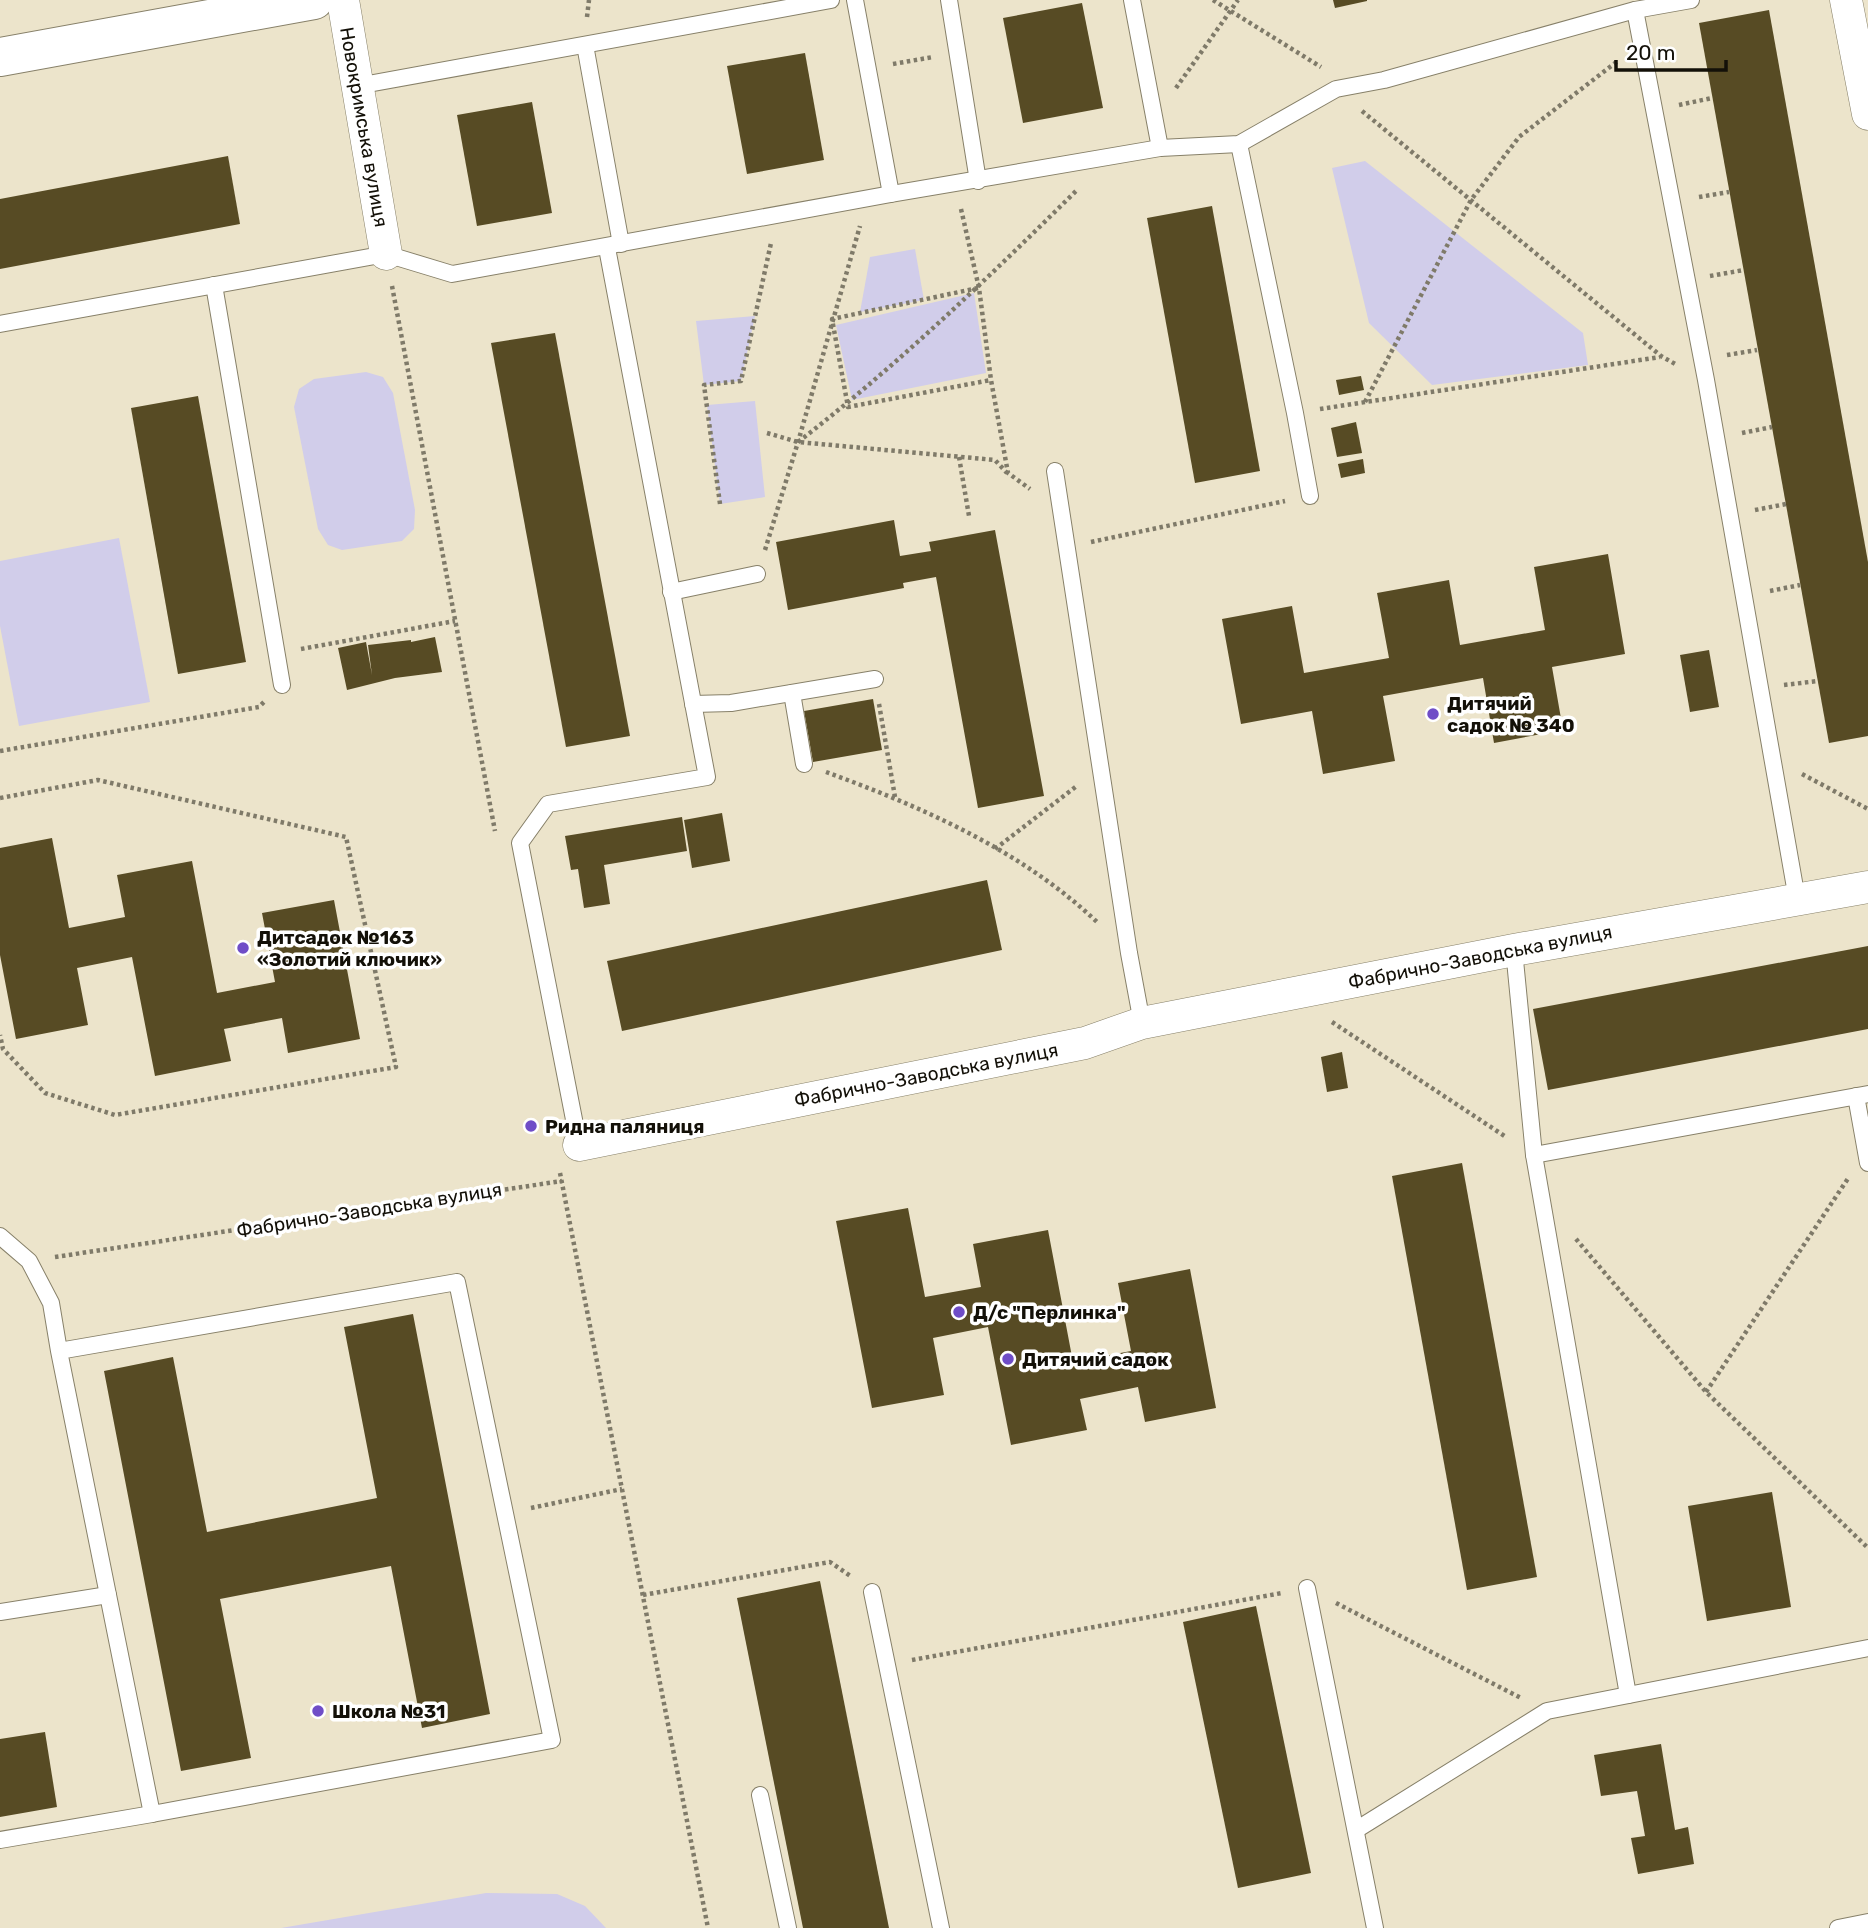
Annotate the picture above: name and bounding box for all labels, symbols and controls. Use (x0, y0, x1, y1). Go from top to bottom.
street label: Новокримська вулиця (335, 25, 393, 229)
scale bar (1616, 28, 1726, 72)
text: 20 m (1626, 40, 1675, 65)
place label: Дитячий садок № 340 (1447, 692, 1575, 737)
marker: Дитячий садок № 340 (1425, 706, 1441, 722)
street label: Фабрично-Заводська вулиця (1346, 920, 1614, 994)
place label: Дитсадок №163 «Золотий ключик» (257, 926, 442, 971)
marker: Дитсадок №163 «Золотий ключик» (235, 940, 251, 956)
street label: Фабрично-Заводська вулиця (792, 1038, 1060, 1112)
place label: Ридна паляниця (545, 1115, 705, 1138)
marker: Ридна паляниця (523, 1118, 539, 1134)
street label: Фабрично-Заводська вулиця (235, 1178, 503, 1242)
place label: Д/с "Перлинка" (973, 1301, 1126, 1324)
marker: Д/с "Перлинка" (951, 1304, 967, 1320)
place label: Дитячий садок (1022, 1348, 1169, 1371)
marker: Дитячий садок (1000, 1351, 1016, 1367)
place label: Школа №31 (332, 1700, 445, 1723)
marker: Школа №31 (310, 1703, 326, 1719)

